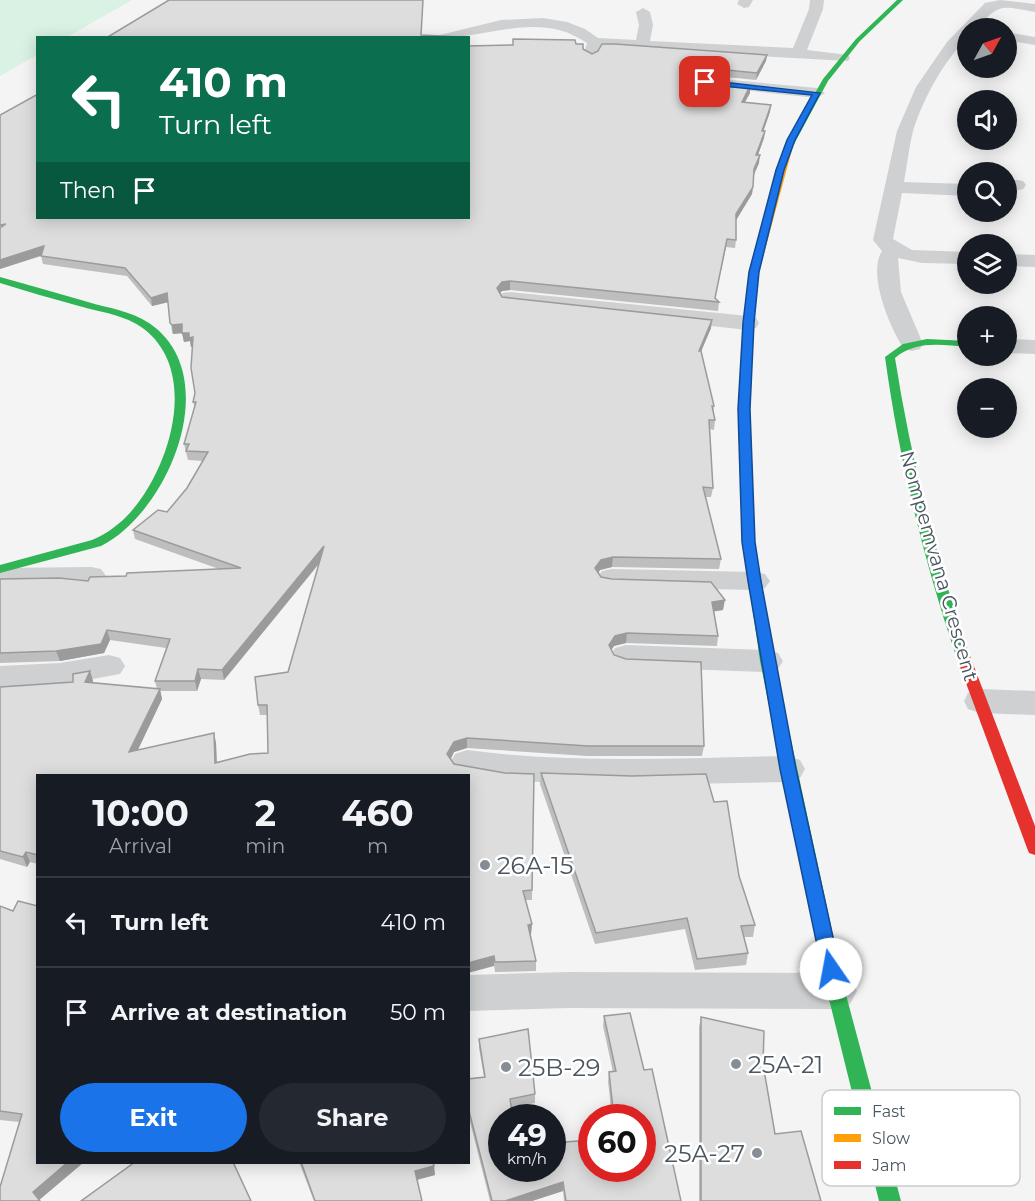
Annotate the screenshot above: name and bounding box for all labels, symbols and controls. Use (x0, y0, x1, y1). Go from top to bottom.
north arrow (957, 18, 1017, 78)
map controls (957, 18, 1017, 438)
text: 410 m (159, 56, 288, 108)
pin (679, 56, 730, 107)
icon: left (60, 60, 138, 138)
icon: arrive (688, 65, 721, 98)
button: sound (957, 90, 1017, 150)
text: Turn left (159, 108, 272, 141)
button: search (957, 162, 1017, 222)
icon: arrive (128, 174, 161, 207)
text: Then (60, 177, 116, 204)
button: layers (957, 234, 1017, 294)
button: + (957, 306, 1017, 366)
button: − (957, 378, 1017, 438)
street label: Nompemvana Crescent (895, 448, 983, 684)
text: 10:00 (92, 791, 189, 835)
text: 2 (255, 791, 276, 835)
text: 460 (342, 791, 414, 835)
text: Arrival (109, 834, 172, 858)
text: min (245, 834, 285, 858)
text: m (367, 834, 388, 858)
place label: 26A-15 (497, 851, 573, 880)
marker: 26A-15 (478, 858, 492, 872)
icon: left (60, 906, 93, 939)
text: Turn left (111, 909, 209, 936)
text: 410 m (380, 909, 446, 936)
position arrow (799, 937, 863, 1001)
icon: arrive (60, 996, 93, 1029)
text: Arrive at destination (111, 999, 347, 1026)
text: 50 m (390, 999, 446, 1026)
place label: 25A-21 (748, 1050, 823, 1079)
place label: 25B-29 (518, 1053, 600, 1082)
marker: 25A-21 (729, 1057, 743, 1071)
marker: 25B-29 (499, 1060, 513, 1074)
button: Exit (60, 1083, 247, 1152)
button: Share (259, 1083, 446, 1152)
legend (822, 1090, 1020, 1186)
text: Fast (872, 1102, 906, 1121)
speed limit sign: 60 (578, 1104, 656, 1182)
text: 49 (507, 1117, 547, 1154)
text: Slow (872, 1129, 910, 1148)
place label: 25A-27 (664, 1139, 745, 1168)
marker: 25A-27 (750, 1146, 764, 1160)
text: km/h (507, 1149, 547, 1168)
text: Jam (871, 1156, 906, 1175)

